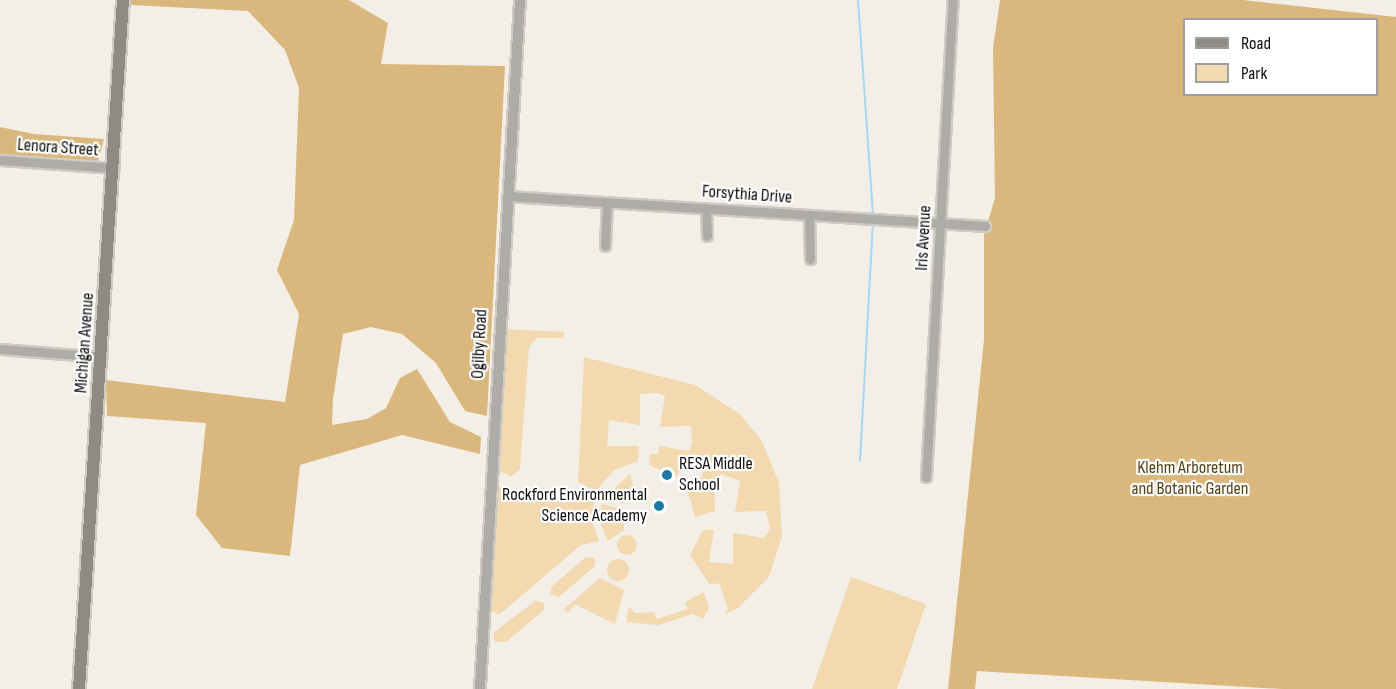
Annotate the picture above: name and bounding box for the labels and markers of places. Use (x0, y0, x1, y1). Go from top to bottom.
place label: RESA Middle School (679, 454, 753, 496)
marker: RESA Middle School (660, 468, 674, 482)
place label: Rockford Environmental Science Academy (502, 485, 647, 528)
marker: Rockford Environmental Science Academy (652, 499, 666, 513)

